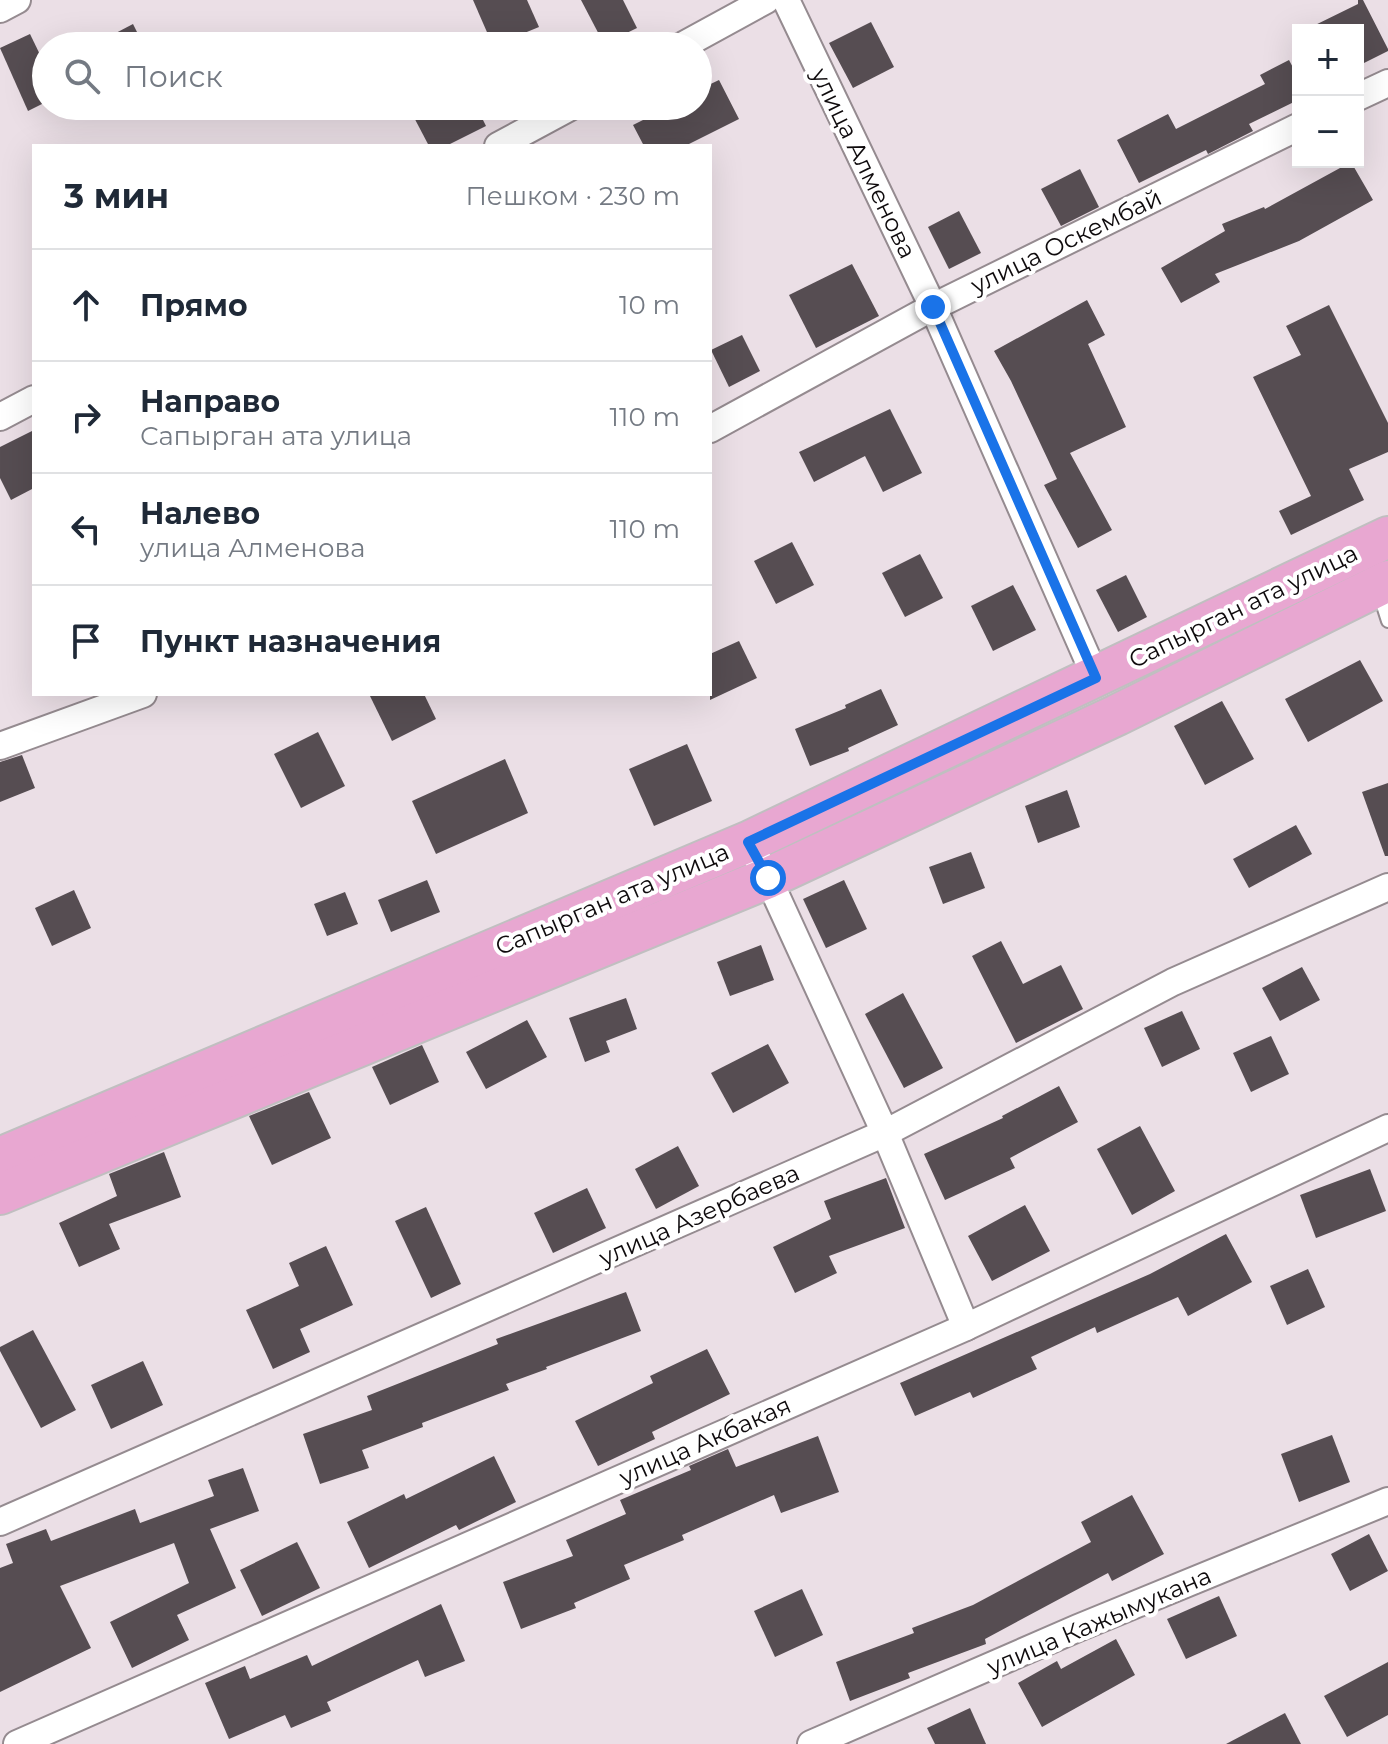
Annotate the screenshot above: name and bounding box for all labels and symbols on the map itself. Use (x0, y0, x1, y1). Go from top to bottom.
street label: улица Алменова (805, 62, 923, 263)
street label: улица Оскембай (965, 182, 1166, 300)
route end (915, 289, 951, 325)
street label: Сапырган ата улица (1124, 538, 1362, 674)
street label: Сапырган ата улица (491, 837, 733, 961)
route start (750, 860, 786, 896)
street label: улица Азербаева (593, 1158, 804, 1273)
street label: улица Акбакая (614, 1390, 795, 1492)
street label: улица Кажымукана (982, 1561, 1215, 1682)

